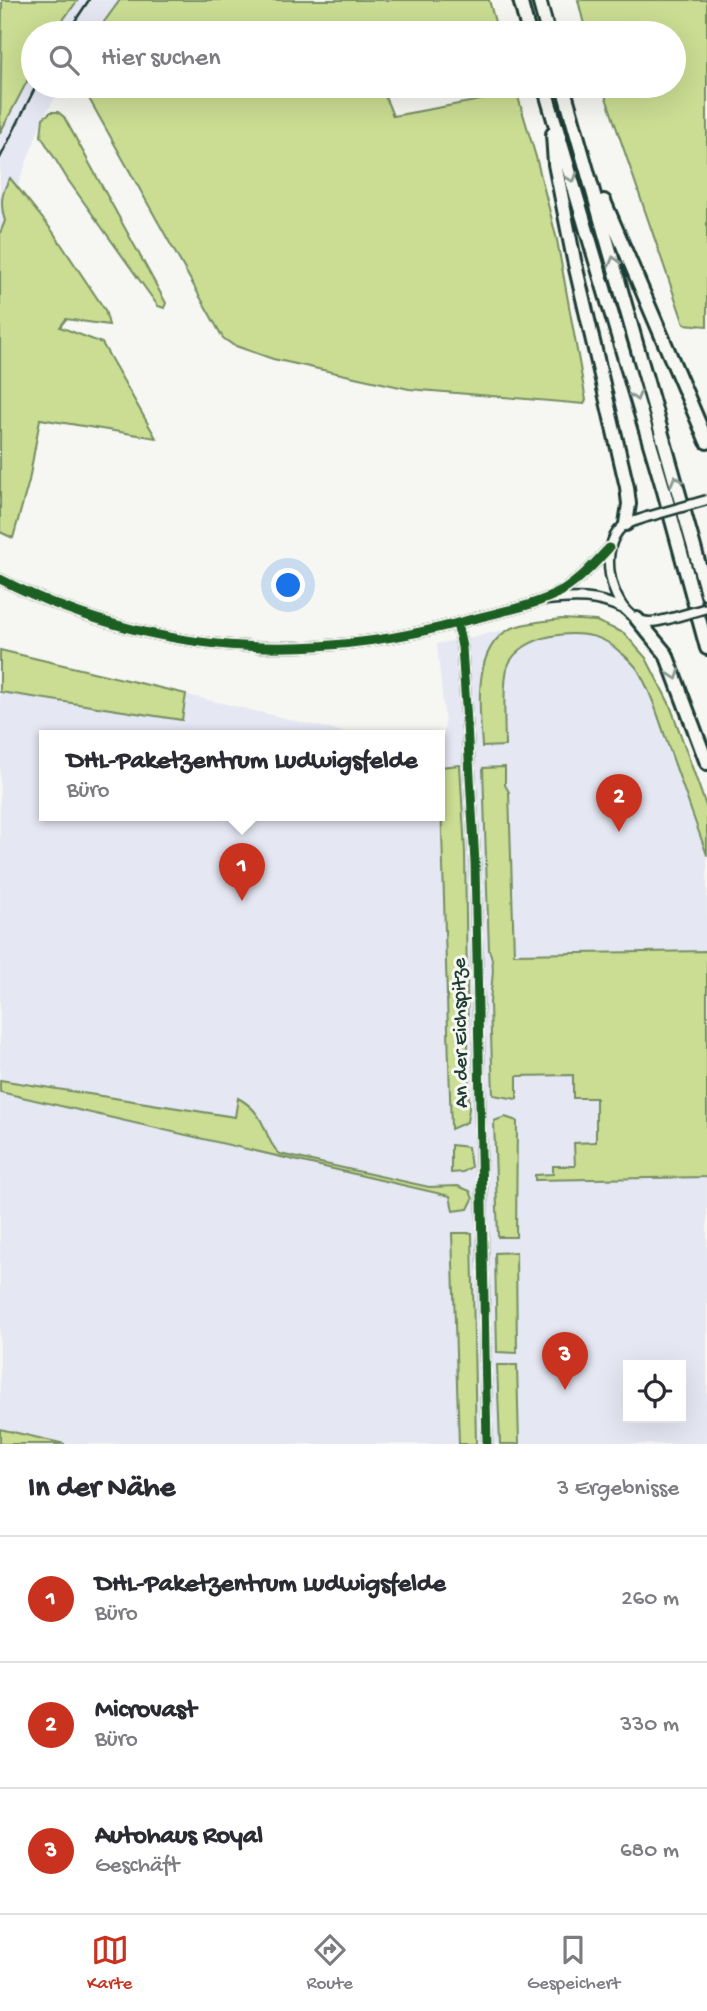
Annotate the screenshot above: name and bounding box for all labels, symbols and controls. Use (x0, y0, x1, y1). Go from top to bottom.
search box (21, 21, 686, 98)
icon: search (45, 41, 83, 79)
text: Hier suchen (101, 44, 221, 75)
one-way arrow (564, 171, 578, 184)
one-way arrow (608, 255, 622, 267)
one-way arrow (628, 390, 643, 402)
one-way arrow (669, 474, 684, 486)
your location (271, 568, 305, 602)
one-way arrow (667, 669, 681, 681)
popup (39, 730, 445, 821)
text: DHL-Paketzentrum Ludwigsfelde (67, 747, 417, 778)
pin: 2 (596, 774, 642, 832)
text: Büro (67, 778, 109, 805)
pin: 1 (219, 843, 265, 901)
street label: An der Eichspitze (448, 957, 476, 1108)
pin: 3 (542, 1332, 588, 1390)
map controls (623, 1360, 686, 1423)
button: locate (623, 1360, 686, 1423)
text: In der Nähe (28, 1472, 175, 1507)
text: 3 Ergebnisse (557, 1476, 679, 1503)
text: DHL-Paketzentrum Ludwigsfelde (95, 1570, 446, 1601)
text: 1 (46, 1586, 56, 1613)
text: 260 m (621, 1586, 679, 1613)
text: Büro (95, 1601, 138, 1628)
text: Microvast (95, 1696, 196, 1727)
text: 2 (45, 1712, 57, 1739)
text: 330 m (620, 1712, 679, 1739)
text: Büro (95, 1727, 138, 1754)
text: Autohaus Royal (95, 1822, 263, 1853)
text: 3 (45, 1838, 57, 1865)
text: 680 m (620, 1838, 679, 1865)
text: Geschäft (95, 1853, 179, 1880)
tab: Karte (87, 1931, 132, 1996)
tab: Route (307, 1931, 353, 1996)
tab: Gespeichert (527, 1931, 620, 1996)

